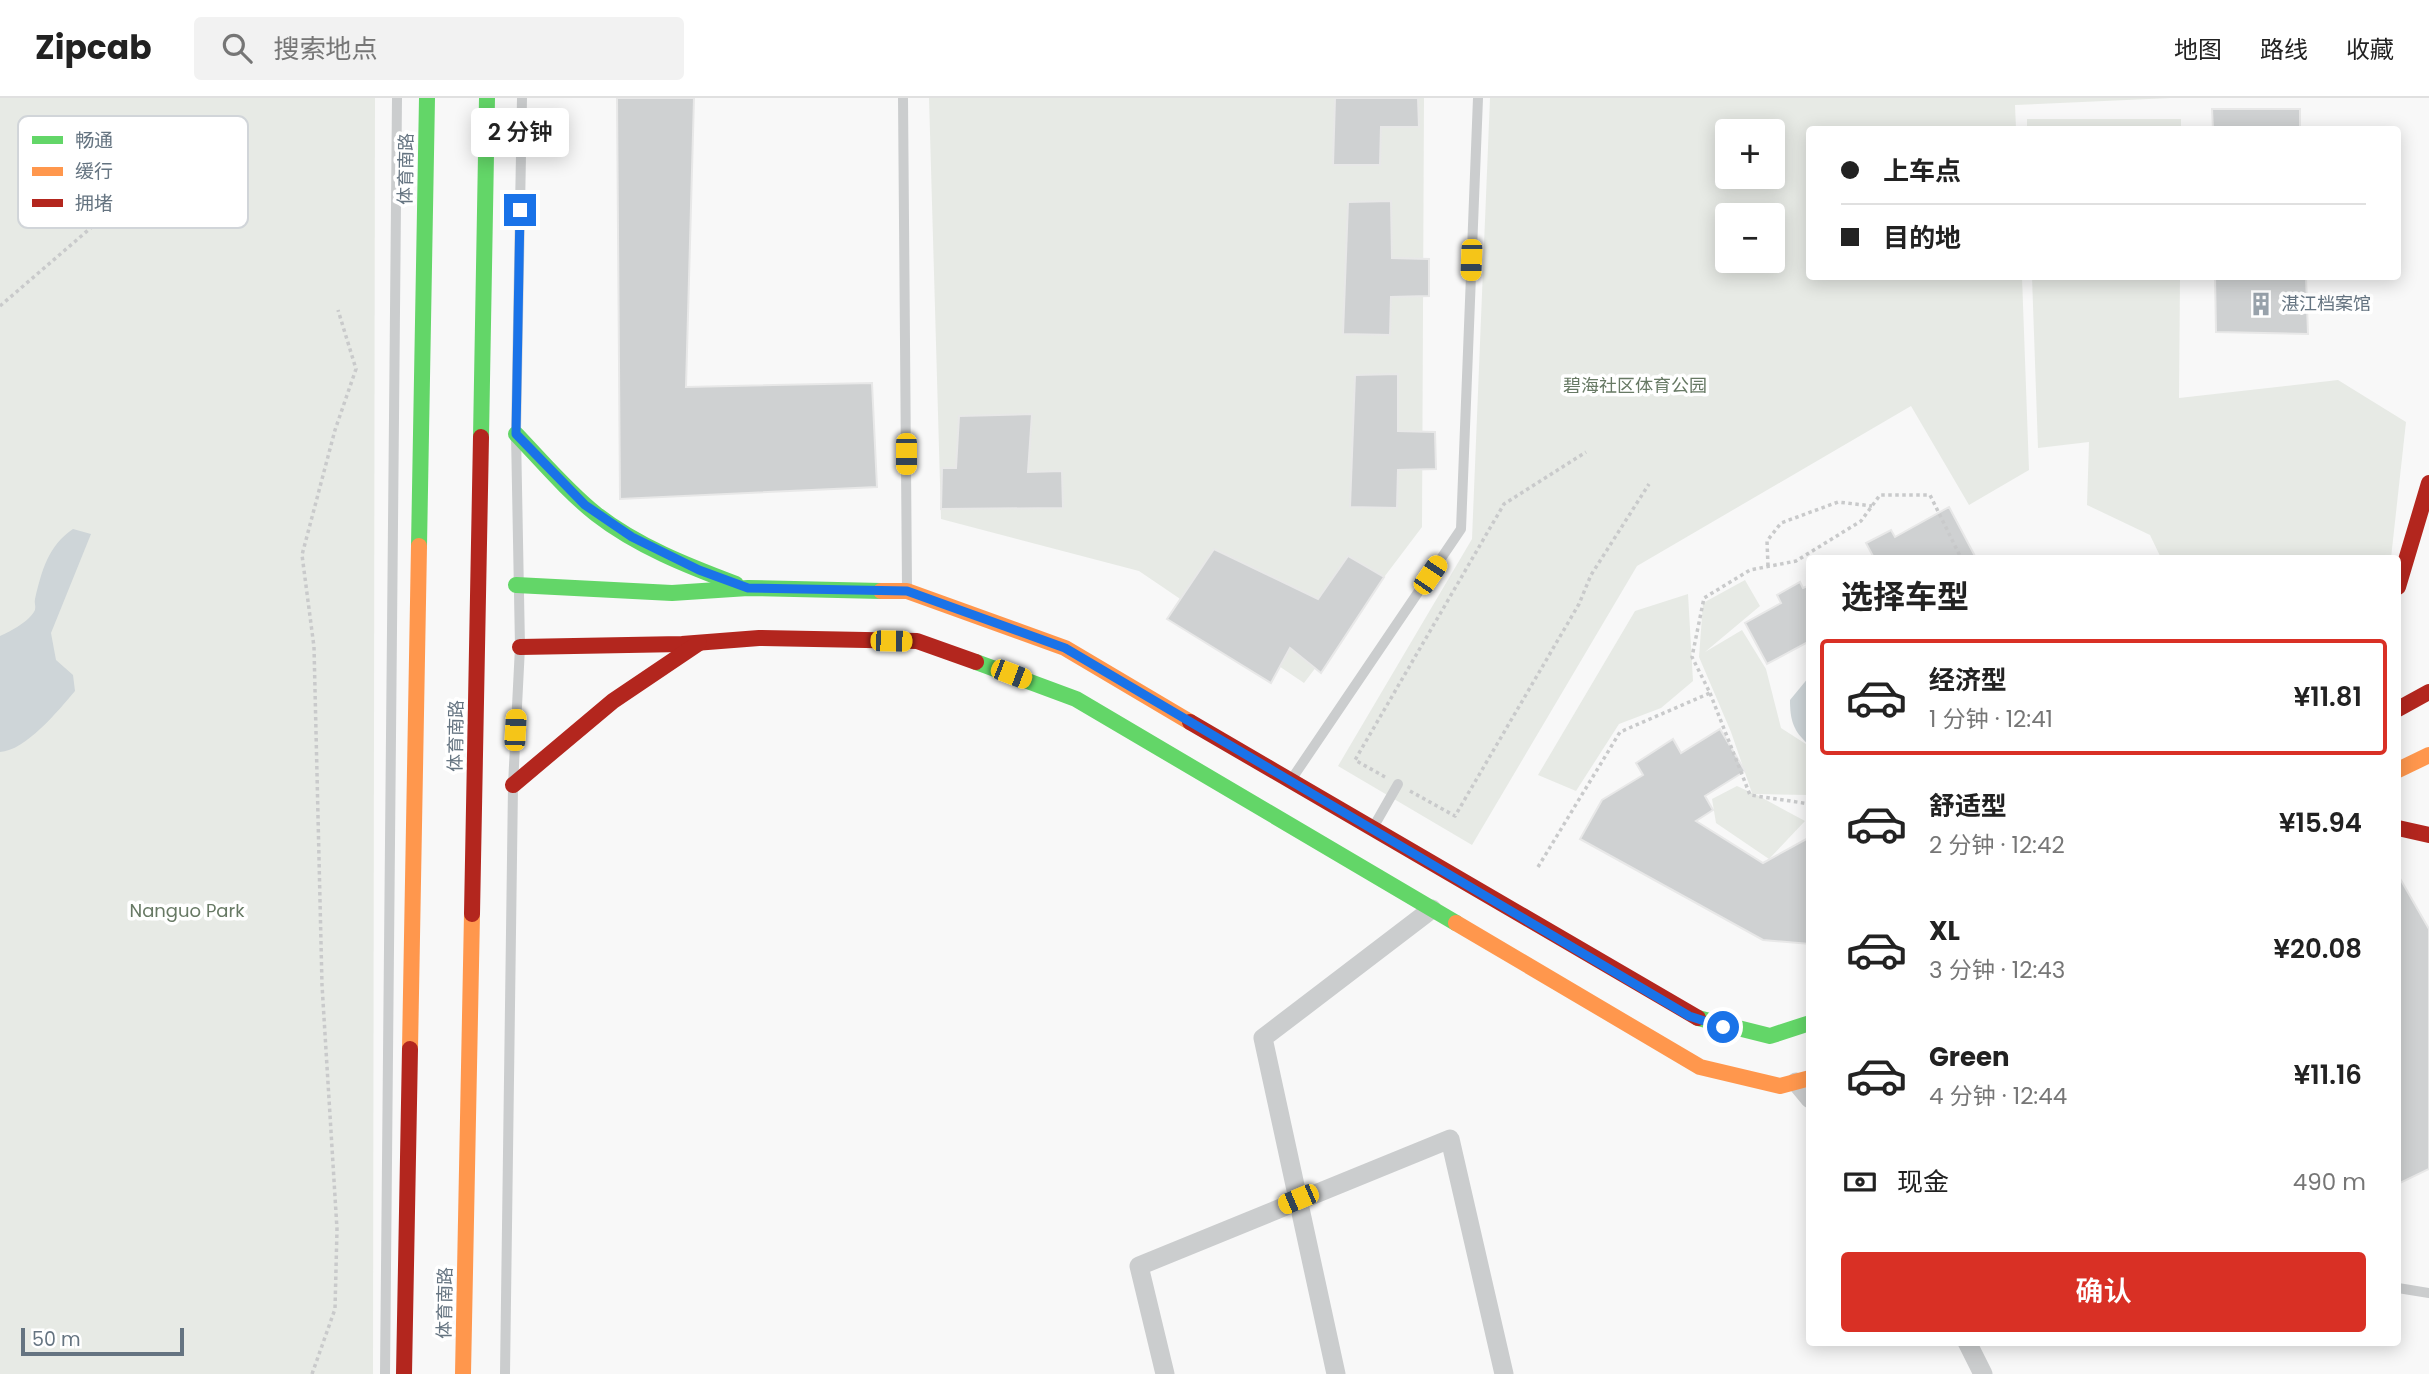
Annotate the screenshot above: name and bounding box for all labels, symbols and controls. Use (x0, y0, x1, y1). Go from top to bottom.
search box (194, 17, 684, 80)
text: Zipcab (35, 24, 152, 71)
icon: search (218, 29, 256, 67)
text: 搜索地点 (274, 31, 378, 67)
text: 地图 (2174, 33, 2222, 66)
text: 路线 (2260, 33, 2308, 66)
text: 收藏 (2346, 33, 2394, 66)
callout: 2 分钟 (471, 108, 569, 158)
legend (18, 116, 248, 228)
text: 2 分钟 (488, 116, 552, 148)
map controls (1715, 119, 1785, 273)
button: + (1715, 119, 1785, 189)
text: 畅通 (75, 127, 113, 154)
street label: 体育南路 (392, 133, 419, 205)
text: 上车点 (1883, 153, 1961, 189)
text: 缓行 (75, 158, 113, 185)
text: 拥堵 (75, 190, 113, 217)
route end (504, 194, 536, 226)
button: − (1715, 203, 1785, 273)
text: 目的地 (1883, 220, 1961, 256)
car (1460, 239, 1483, 281)
building icon: 湛江档案馆 (2247, 290, 2275, 318)
place label: 湛江档案馆 (2281, 291, 2371, 316)
park label: 碧海社区体育公园 (1563, 373, 1707, 398)
car (896, 433, 917, 475)
car (1410, 552, 1451, 598)
text: 选择车型 (1841, 574, 1969, 619)
car (870, 630, 913, 652)
car (988, 657, 1035, 691)
text: 经济型 (1929, 662, 2007, 698)
icon: car (1845, 666, 1908, 729)
text: ¥11.81 (2294, 679, 2362, 715)
street label: 体育南路 (442, 700, 469, 772)
text: 1 分钟 · 12:41 (1929, 703, 2053, 735)
car (504, 708, 527, 752)
text: 舒适型 (1929, 788, 2007, 824)
icon: car (1845, 792, 1908, 855)
text: ¥15.94 (2279, 805, 2362, 841)
text: 2 分钟 · 12:42 (1929, 829, 2065, 861)
park label: Nanguo Park (130, 898, 245, 923)
text: XL (1929, 913, 1960, 949)
icon: car (1845, 918, 1908, 981)
text: ¥20.08 (2273, 931, 2362, 967)
text: 3 分钟 · 12:43 (1929, 954, 2065, 986)
route start (1707, 1011, 1739, 1043)
text: Green (1929, 1039, 2010, 1075)
icon: car (1845, 1044, 1908, 1107)
text: ¥11.16 (2294, 1057, 2362, 1093)
text: 4 分钟 · 12:44 (1929, 1080, 2067, 1112)
icon: cash (1841, 1163, 1879, 1201)
text: 现金 (1897, 1164, 1949, 1200)
text: 490 m (2293, 1166, 2366, 1198)
car (1275, 1181, 1322, 1217)
button: 确认 (1841, 1252, 2366, 1332)
street label: 体育南路 (431, 1267, 458, 1339)
scale bar (21, 1325, 184, 1357)
text: 50 m (32, 1326, 81, 1353)

